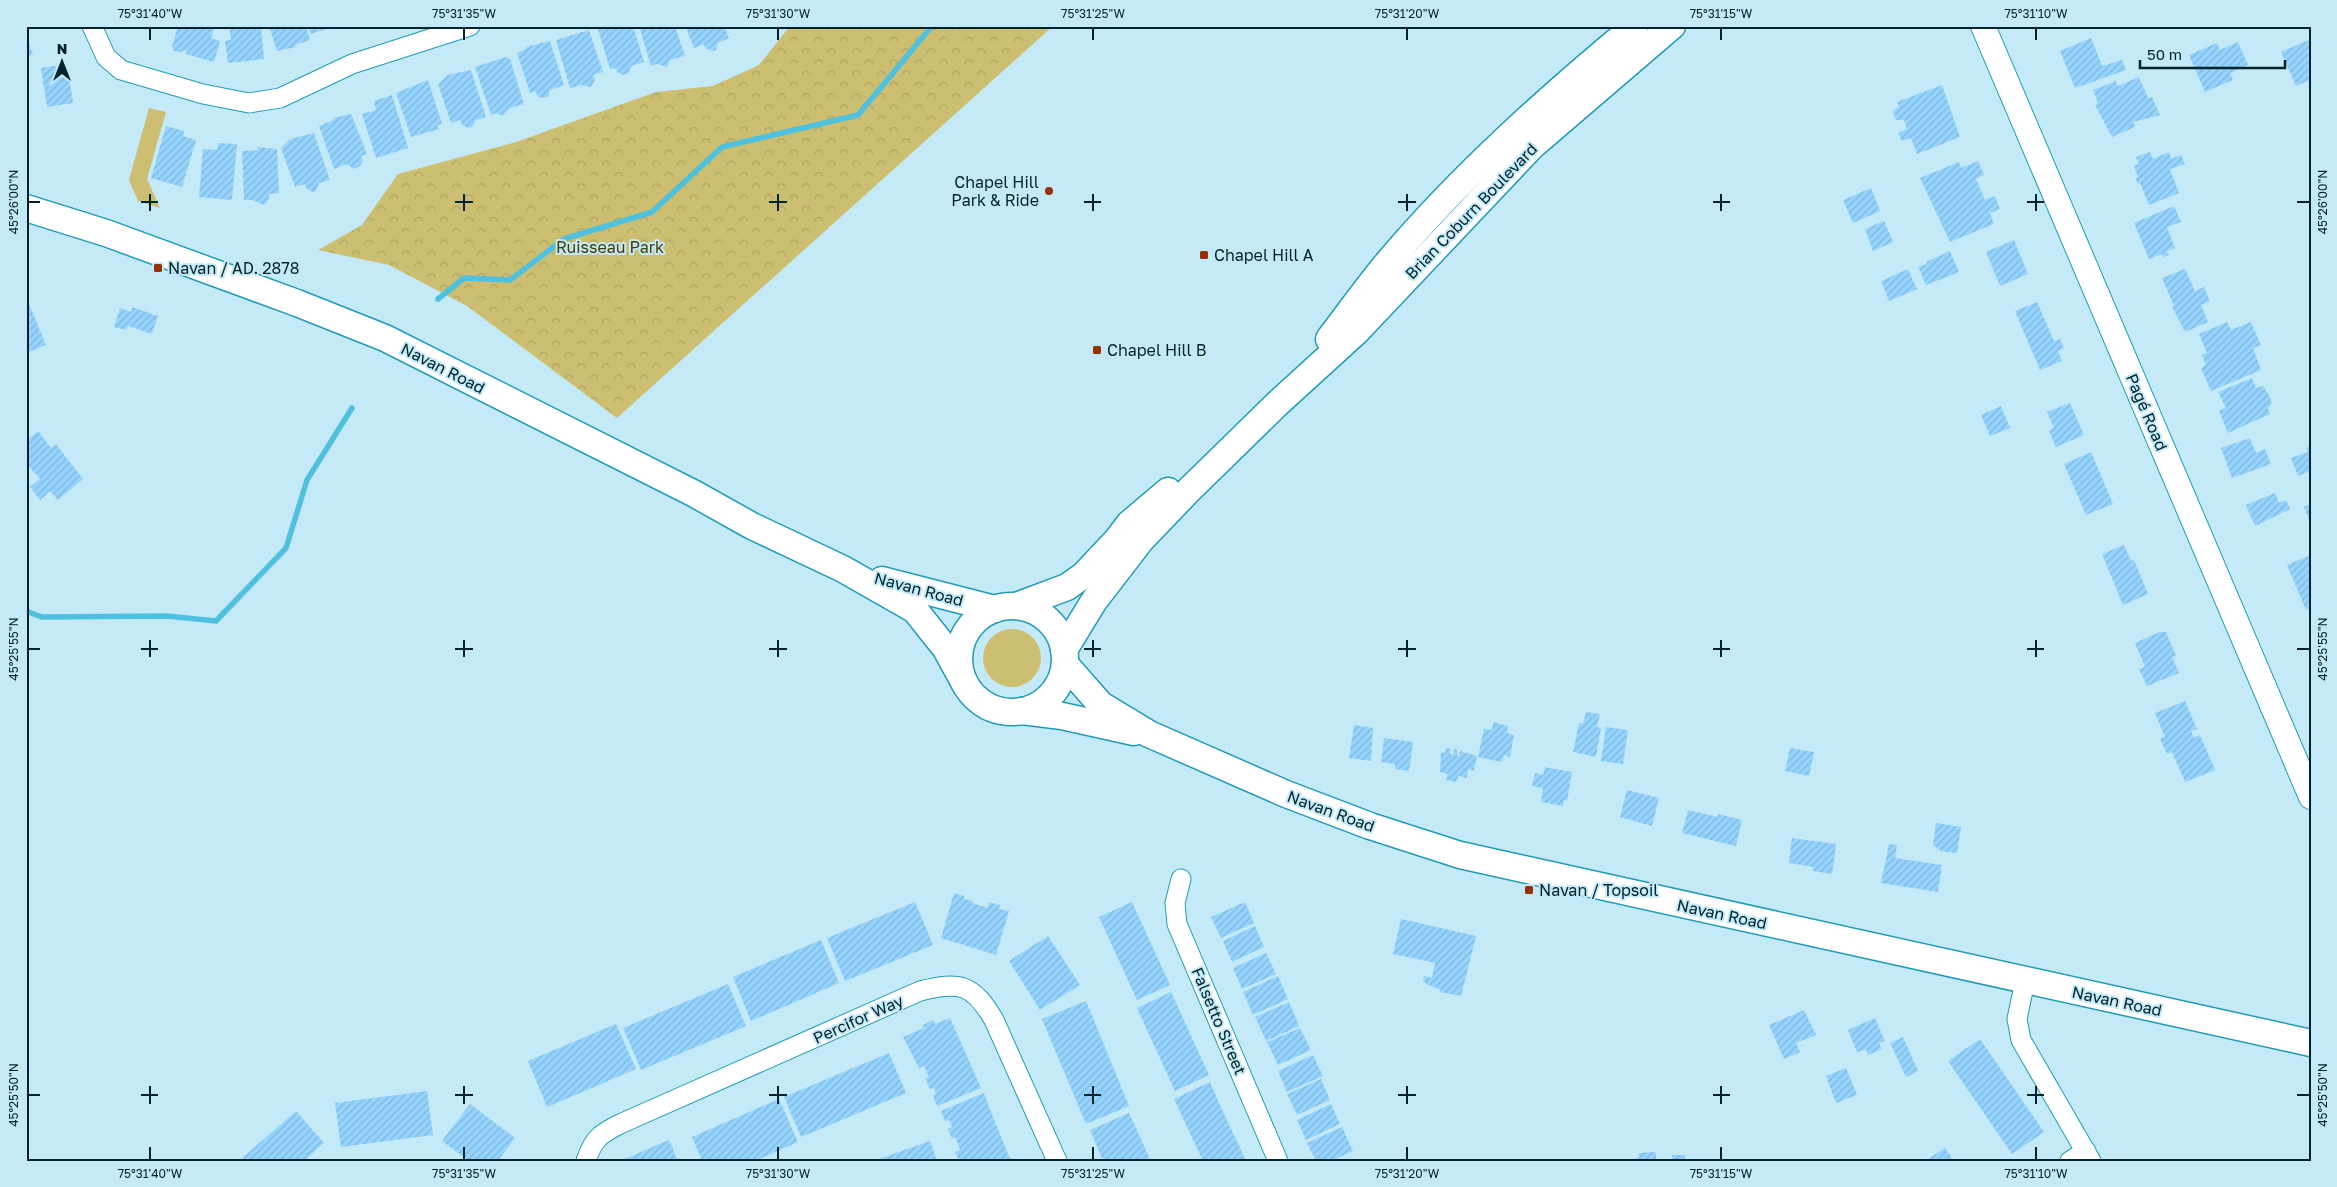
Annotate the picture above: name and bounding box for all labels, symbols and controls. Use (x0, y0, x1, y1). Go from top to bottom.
text: 75°31'40"W (118, 6, 183, 21)
text: 75°31'35"W (432, 6, 496, 21)
text: 75°31'30"W (746, 6, 811, 21)
text: 75°31'25"W (1061, 6, 1125, 21)
text: 75°31'20"W (1375, 6, 1440, 21)
text: 75°31'15"W (1690, 6, 1753, 21)
text: 75°31'10"W (2004, 6, 2068, 21)
north arrow (38, 38, 88, 88)
scale bar (2140, 38, 2284, 70)
text: N (57, 40, 67, 57)
text: 50 m (2147, 45, 2182, 63)
street label: Brian Coburn Boulevard (1401, 139, 1541, 283)
text: 45°26'00"N (6, 170, 21, 234)
text: 45°26'00"N (2315, 170, 2330, 234)
place label: Chapel Hill Park & Ride (951, 172, 1039, 210)
marker: Chapel Hill Park & Ride (1043, 185, 1055, 197)
park label: Ruisseau Park (556, 237, 664, 257)
place label: Chapel Hill A (1214, 245, 1314, 265)
marker: Chapel Hill A (1198, 249, 1210, 261)
place label: Navan / AD. 2878 (168, 258, 300, 278)
marker: Navan / AD. 2878 (152, 262, 164, 274)
street label: Navan Road (398, 338, 488, 398)
place label: Chapel Hill B (1107, 340, 1206, 360)
marker: Chapel Hill B (1091, 344, 1103, 356)
street label: Pagé Road (2122, 370, 2172, 454)
street label: Navan Road (872, 568, 966, 610)
text: 45°25'55"N (6, 617, 21, 681)
text: 45°25'55"N (2315, 617, 2330, 681)
street label: Navan Road (1285, 786, 1377, 836)
place label: Navan / Topsoil (1539, 880, 1658, 900)
marker: Navan / Topsoil (1523, 884, 1535, 896)
street label: Navan Road (1675, 895, 1769, 933)
street label: Falsetto Street (1187, 964, 1251, 1078)
street label: Navan Road (2070, 982, 2164, 1020)
street label: Percifor Way (810, 990, 906, 1048)
text: 45°25'50"N (6, 1063, 21, 1127)
text: 45°25'50"N (2315, 1063, 2330, 1127)
text: 75°31'40"W (118, 1166, 183, 1181)
text: 75°31'35"W (432, 1166, 496, 1181)
text: 75°31'30"W (746, 1166, 811, 1181)
text: 75°31'25"W (1061, 1166, 1125, 1181)
text: 75°31'20"W (1375, 1166, 1440, 1181)
text: 75°31'15"W (1690, 1166, 1753, 1181)
text: 75°31'10"W (2004, 1166, 2068, 1181)

